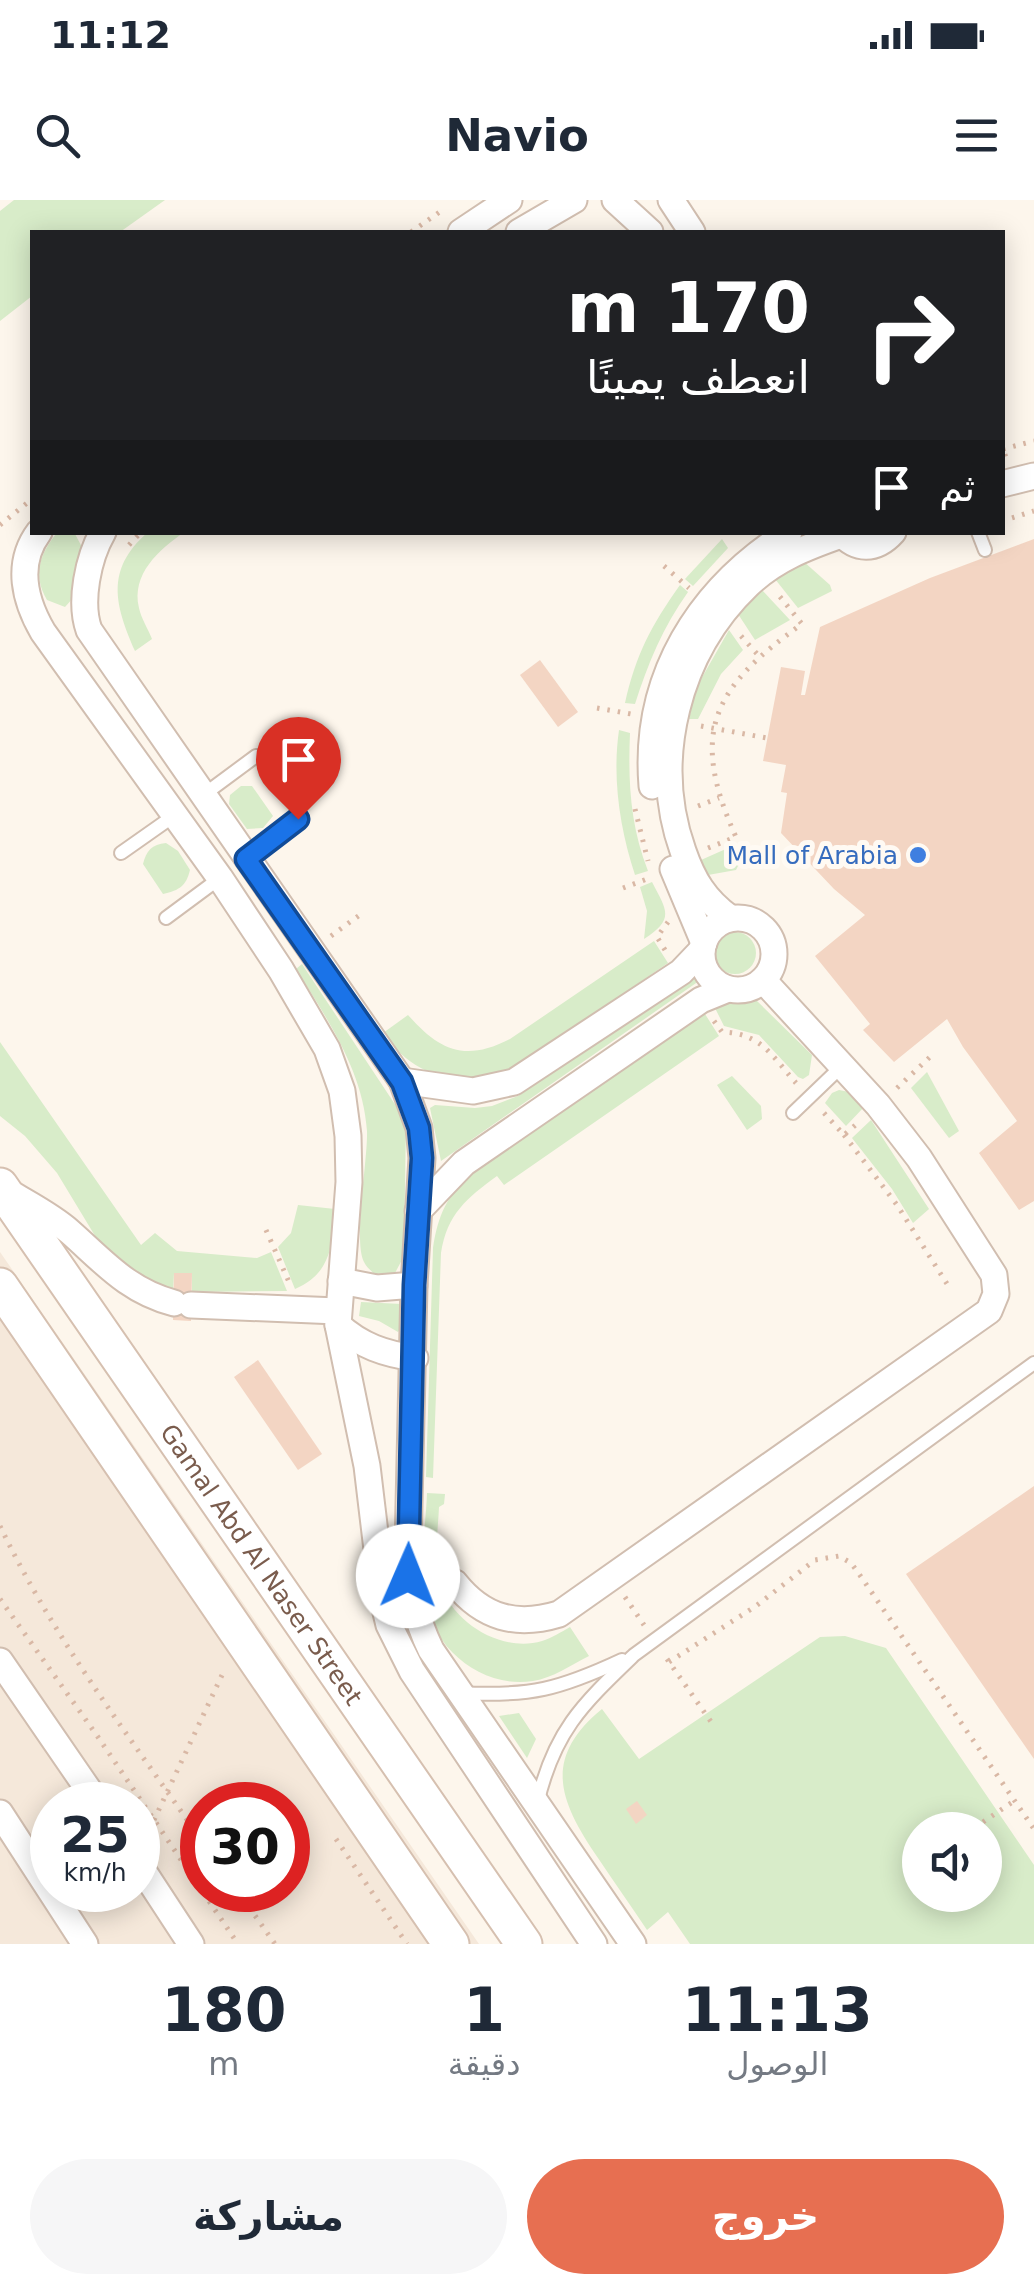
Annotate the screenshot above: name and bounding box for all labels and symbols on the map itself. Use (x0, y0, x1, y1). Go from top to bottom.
pin (256, 717, 341, 820)
place label: Mall of Arabia (726, 841, 898, 870)
marker: Mall of Arabia (907, 844, 929, 866)
street label: Gamal Abd Al Naser Street (154, 1418, 369, 1710)
position arrow (356, 1524, 460, 1628)
speed limit sign: 30 (180, 1782, 310, 1912)

